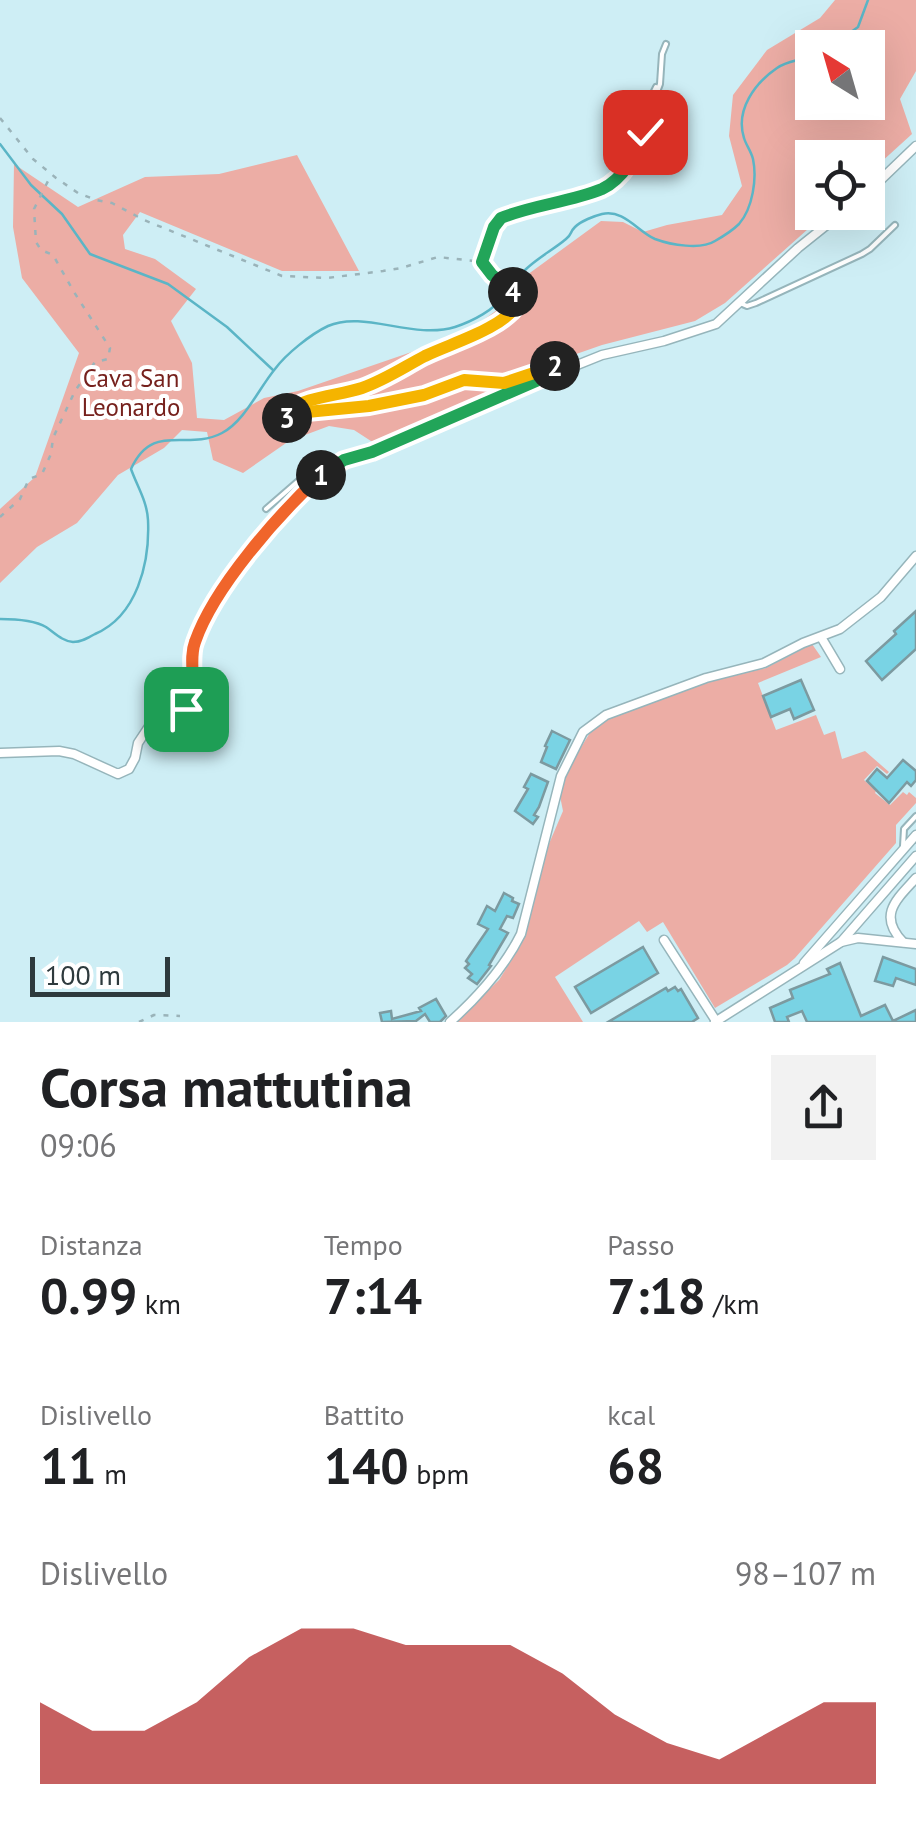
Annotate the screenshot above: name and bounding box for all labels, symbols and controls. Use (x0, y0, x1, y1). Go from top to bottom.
north arrow (795, 30, 885, 120)
map controls (795, 30, 885, 230)
pin (603, 90, 688, 175)
icon: check (618, 105, 673, 160)
button: locate (795, 140, 885, 230)
pin: 4 (488, 267, 538, 317)
text: 4 (505, 273, 521, 310)
pin: 2 (530, 341, 580, 391)
text: 2 (547, 347, 563, 384)
park label: Cava San Leonardo (82, 362, 180, 423)
pin: 3 (262, 393, 312, 443)
text: 3 (279, 399, 295, 436)
pin: 1 (296, 450, 346, 500)
text: 1 (313, 456, 329, 493)
pin (144, 667, 229, 752)
icon: arrive (159, 682, 214, 737)
scale bar (30, 952, 170, 996)
text: 100 m (45, 956, 121, 993)
text: Corsa mattutina (40, 1051, 412, 1122)
button: share (771, 1055, 876, 1160)
text: 09:06 (40, 1124, 117, 1166)
text: Distanza (40, 1226, 143, 1263)
text: Tempo (324, 1226, 403, 1263)
text: Passo (607, 1226, 674, 1263)
text: 0.99 (40, 1263, 137, 1328)
text: 7:14 (324, 1263, 422, 1328)
text: 7:18 (607, 1263, 706, 1328)
text: km (137, 1285, 181, 1322)
text: /km (706, 1285, 759, 1322)
text: Dislivello (40, 1396, 152, 1433)
text: Battito (324, 1396, 405, 1433)
text: kcal (607, 1396, 655, 1433)
text: 11 (40, 1433, 97, 1498)
text: 140 (324, 1433, 409, 1498)
text: 68 (607, 1433, 664, 1498)
text: m (97, 1455, 127, 1492)
text: bpm (409, 1455, 469, 1492)
text: Dislivello (40, 1552, 168, 1594)
text: 98–107 m (735, 1552, 876, 1594)

